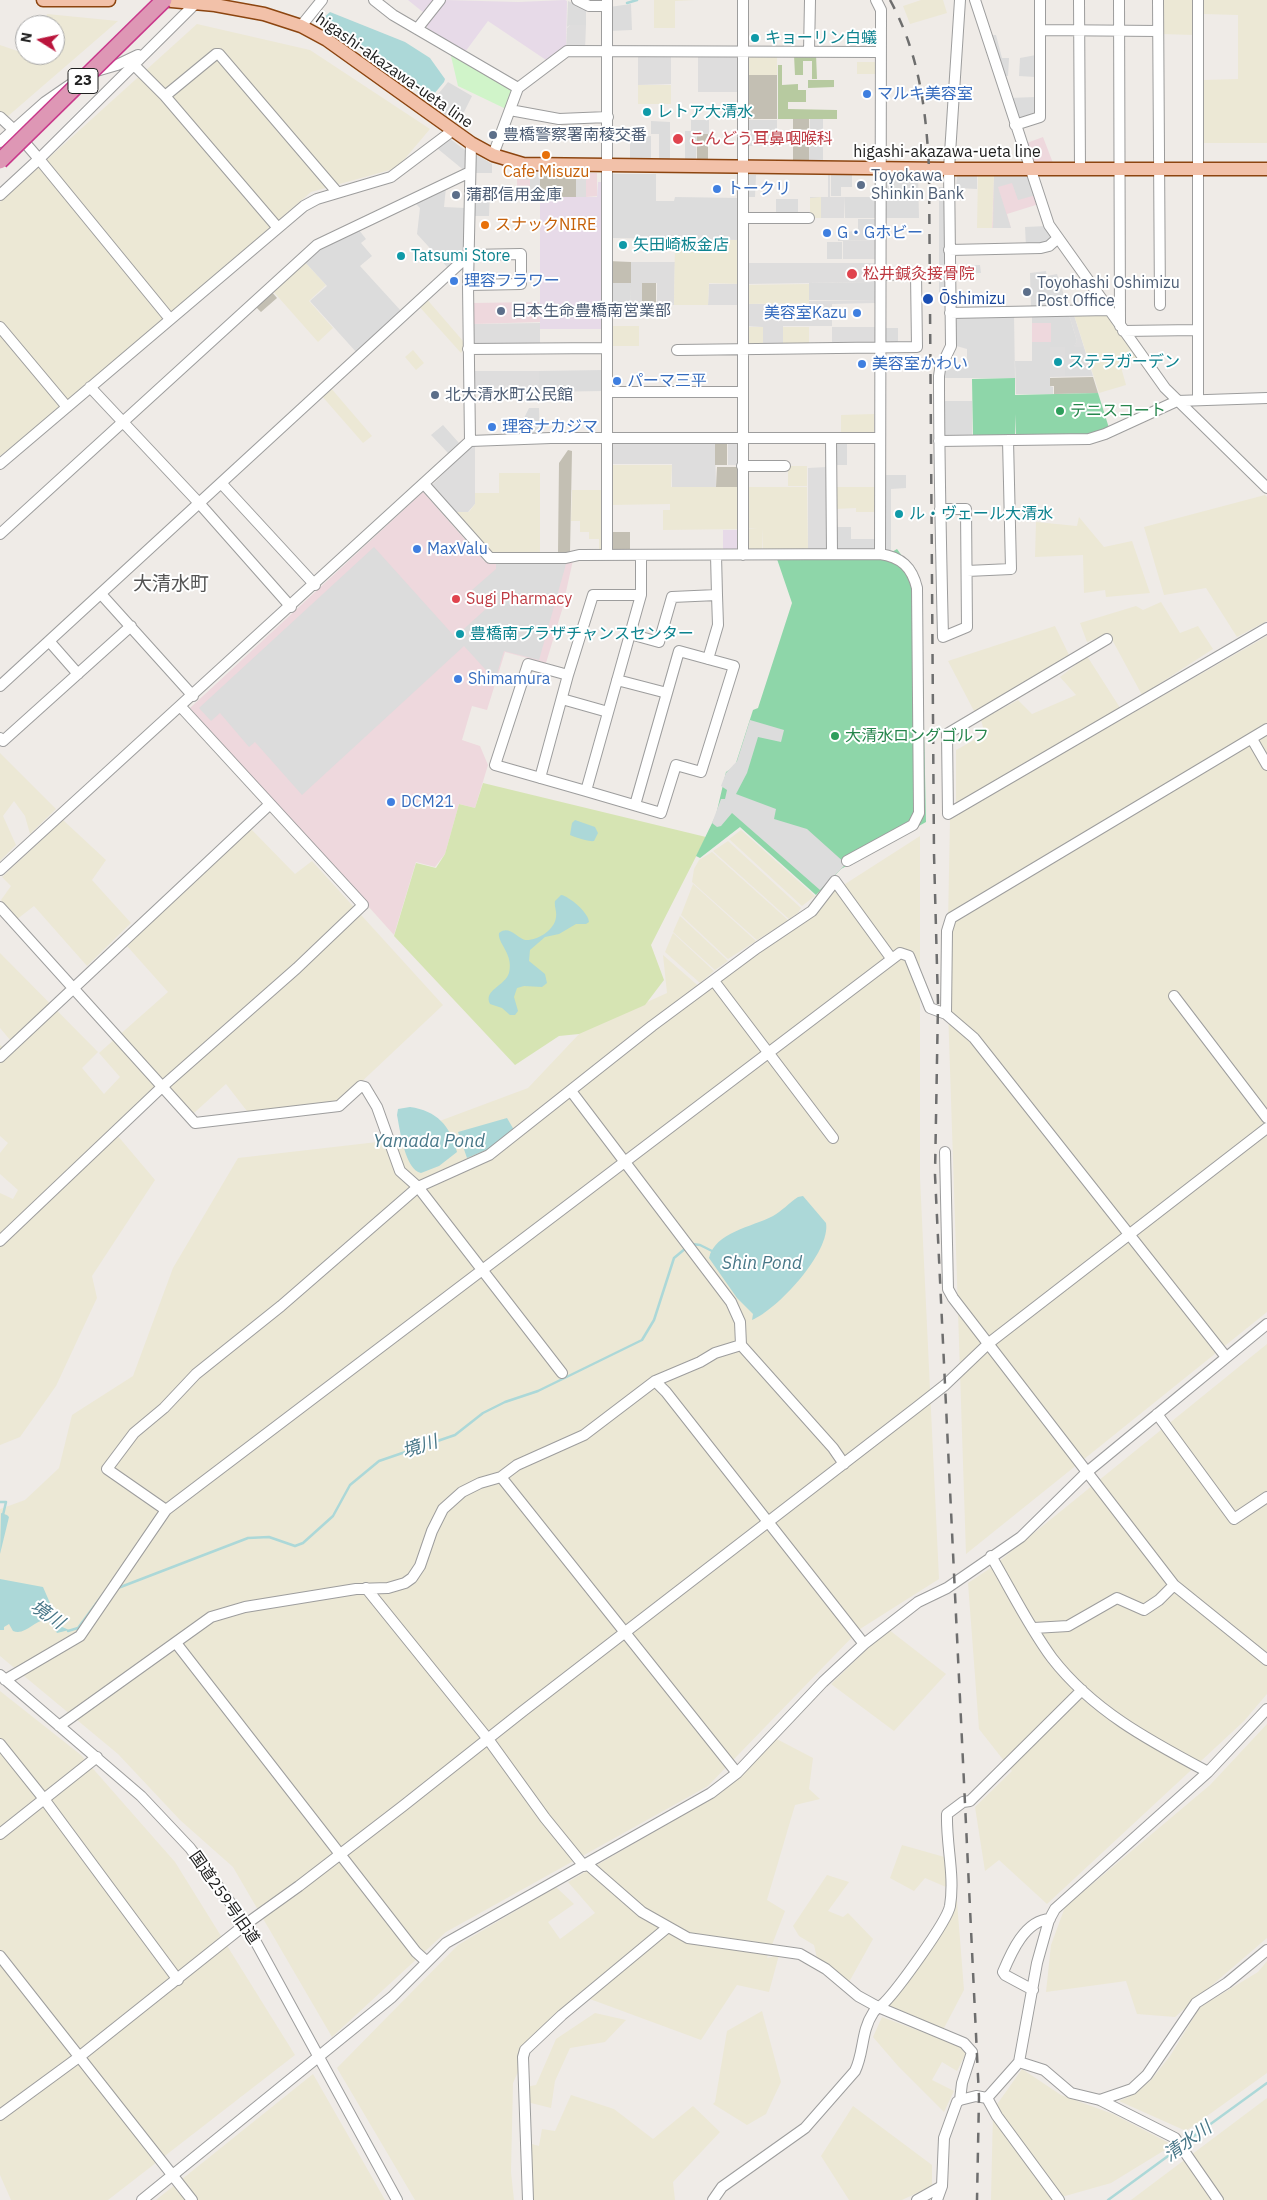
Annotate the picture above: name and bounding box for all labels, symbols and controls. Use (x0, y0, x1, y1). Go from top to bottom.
street label: higashi-akazawa-ueta line (312, 9, 476, 133)
north arrow (15, 15, 65, 65)
place label: キョーリン白蟻 (765, 28, 877, 48)
text: N (16, 31, 36, 44)
marker: キョーリン白蟻 (749, 32, 761, 44)
road number: 23 (68, 68, 98, 94)
place label: マルキ美容室 (877, 84, 973, 104)
marker: マルキ美容室 (861, 88, 873, 100)
place label: レトア大清水 (657, 102, 753, 122)
marker: レトア大清水 (641, 106, 653, 118)
place label: 豊橋警察署南稜交番 (503, 125, 647, 145)
marker: 豊橋警察署南稜交番 (487, 129, 499, 141)
place label: こんどう耳鼻咽喉科 (689, 129, 833, 149)
marker: こんどう耳鼻咽喉科 (671, 132, 685, 146)
street label: higashi-akazawa-ueta line (853, 142, 1041, 162)
marker: Cafe Misuzu (540, 149, 552, 161)
place label: Cafe Misuzu (503, 162, 589, 182)
place label: Toyokawa Shinkin Bank (871, 166, 964, 204)
place label: トークリ (727, 179, 791, 199)
marker: Toyokawa Shinkin Bank (855, 179, 867, 191)
marker: トークリ (711, 183, 723, 195)
place label: 蒲郡信用金庫 (466, 185, 562, 205)
marker: 蒲郡信用金庫 (450, 189, 462, 201)
place label: スナックNIRE (495, 215, 596, 235)
marker: スナックNIRE (479, 219, 491, 231)
place label: G・Gホビー (837, 223, 923, 243)
marker: G・Gホビー (821, 227, 833, 239)
place label: 矢田崎板金店 (633, 235, 729, 255)
marker: 矢田崎板金店 (617, 239, 629, 251)
place label: Tatsumi Store (411, 246, 510, 266)
marker: Tatsumi Store (395, 250, 407, 262)
place label: 松井鍼灸接骨院 (863, 264, 975, 284)
marker: 松井鍼灸接骨院 (845, 267, 859, 281)
place label: 理容フラワー (464, 271, 560, 291)
place label: Toyohashi Oshimizu Post Office (1037, 273, 1180, 311)
marker: 理容フラワー (448, 275, 460, 287)
marker: Toyohashi Oshimizu Post Office (1021, 286, 1033, 298)
place label: Ōshimizu (939, 289, 1006, 309)
marker: Ōshimizu (921, 292, 935, 306)
place label: 日本生命豊橋南営業部 (511, 301, 671, 321)
place label: 美容室Kazu (764, 303, 847, 323)
marker: 日本生命豊橋南営業部 (495, 305, 507, 317)
marker: 美容室Kazu (851, 307, 863, 319)
place label: ステラガーデン (1068, 352, 1180, 372)
place label: 美容室かわい (872, 354, 968, 374)
marker: ステラガーデン (1052, 356, 1064, 368)
marker: 美容室かわい (856, 358, 868, 370)
place label: パーマ三平 (627, 371, 707, 391)
marker: パーマ三平 (611, 375, 623, 387)
place label: 北大清水町公民館 (445, 385, 573, 405)
marker: 北大清水町公民館 (429, 389, 441, 401)
place label: テニスコート (1070, 401, 1166, 421)
marker: テニスコート (1054, 405, 1066, 417)
place label: 理容ナカジマ (502, 417, 598, 437)
marker: 理容ナカジマ (486, 421, 498, 433)
place label: ル・ヴェール大清水 (909, 504, 1053, 524)
marker: ル・ヴェール大清水 (893, 508, 905, 520)
place label: MaxValu (427, 539, 488, 559)
marker: MaxValu (411, 543, 423, 555)
district label: 大清水町 (133, 574, 209, 596)
place label: Sugi Pharmacy (466, 589, 572, 609)
marker: Sugi Pharmacy (450, 593, 462, 605)
place label: 豊橋南プラザチャンスセンター (470, 624, 694, 644)
marker: 豊橋南プラザチャンスセンター (454, 628, 466, 640)
place label: Shimamura (468, 669, 550, 689)
marker: Shimamura (452, 673, 464, 685)
place label: 大清水ロングゴルフ (845, 726, 989, 746)
marker: 大清水ロングゴルフ (829, 730, 841, 742)
place label: DCM21 (401, 792, 454, 812)
marker: DCM21 (385, 796, 397, 808)
water label: Yamada Pond (373, 1131, 485, 1153)
water label: Shin Pond (722, 1253, 802, 1275)
water label: 境川 (400, 1431, 440, 1463)
water label: 境川 (26, 1596, 68, 1634)
street label: 国道259号旧道 (185, 1848, 263, 1948)
water label: 清水川 (1160, 2117, 1216, 2167)

